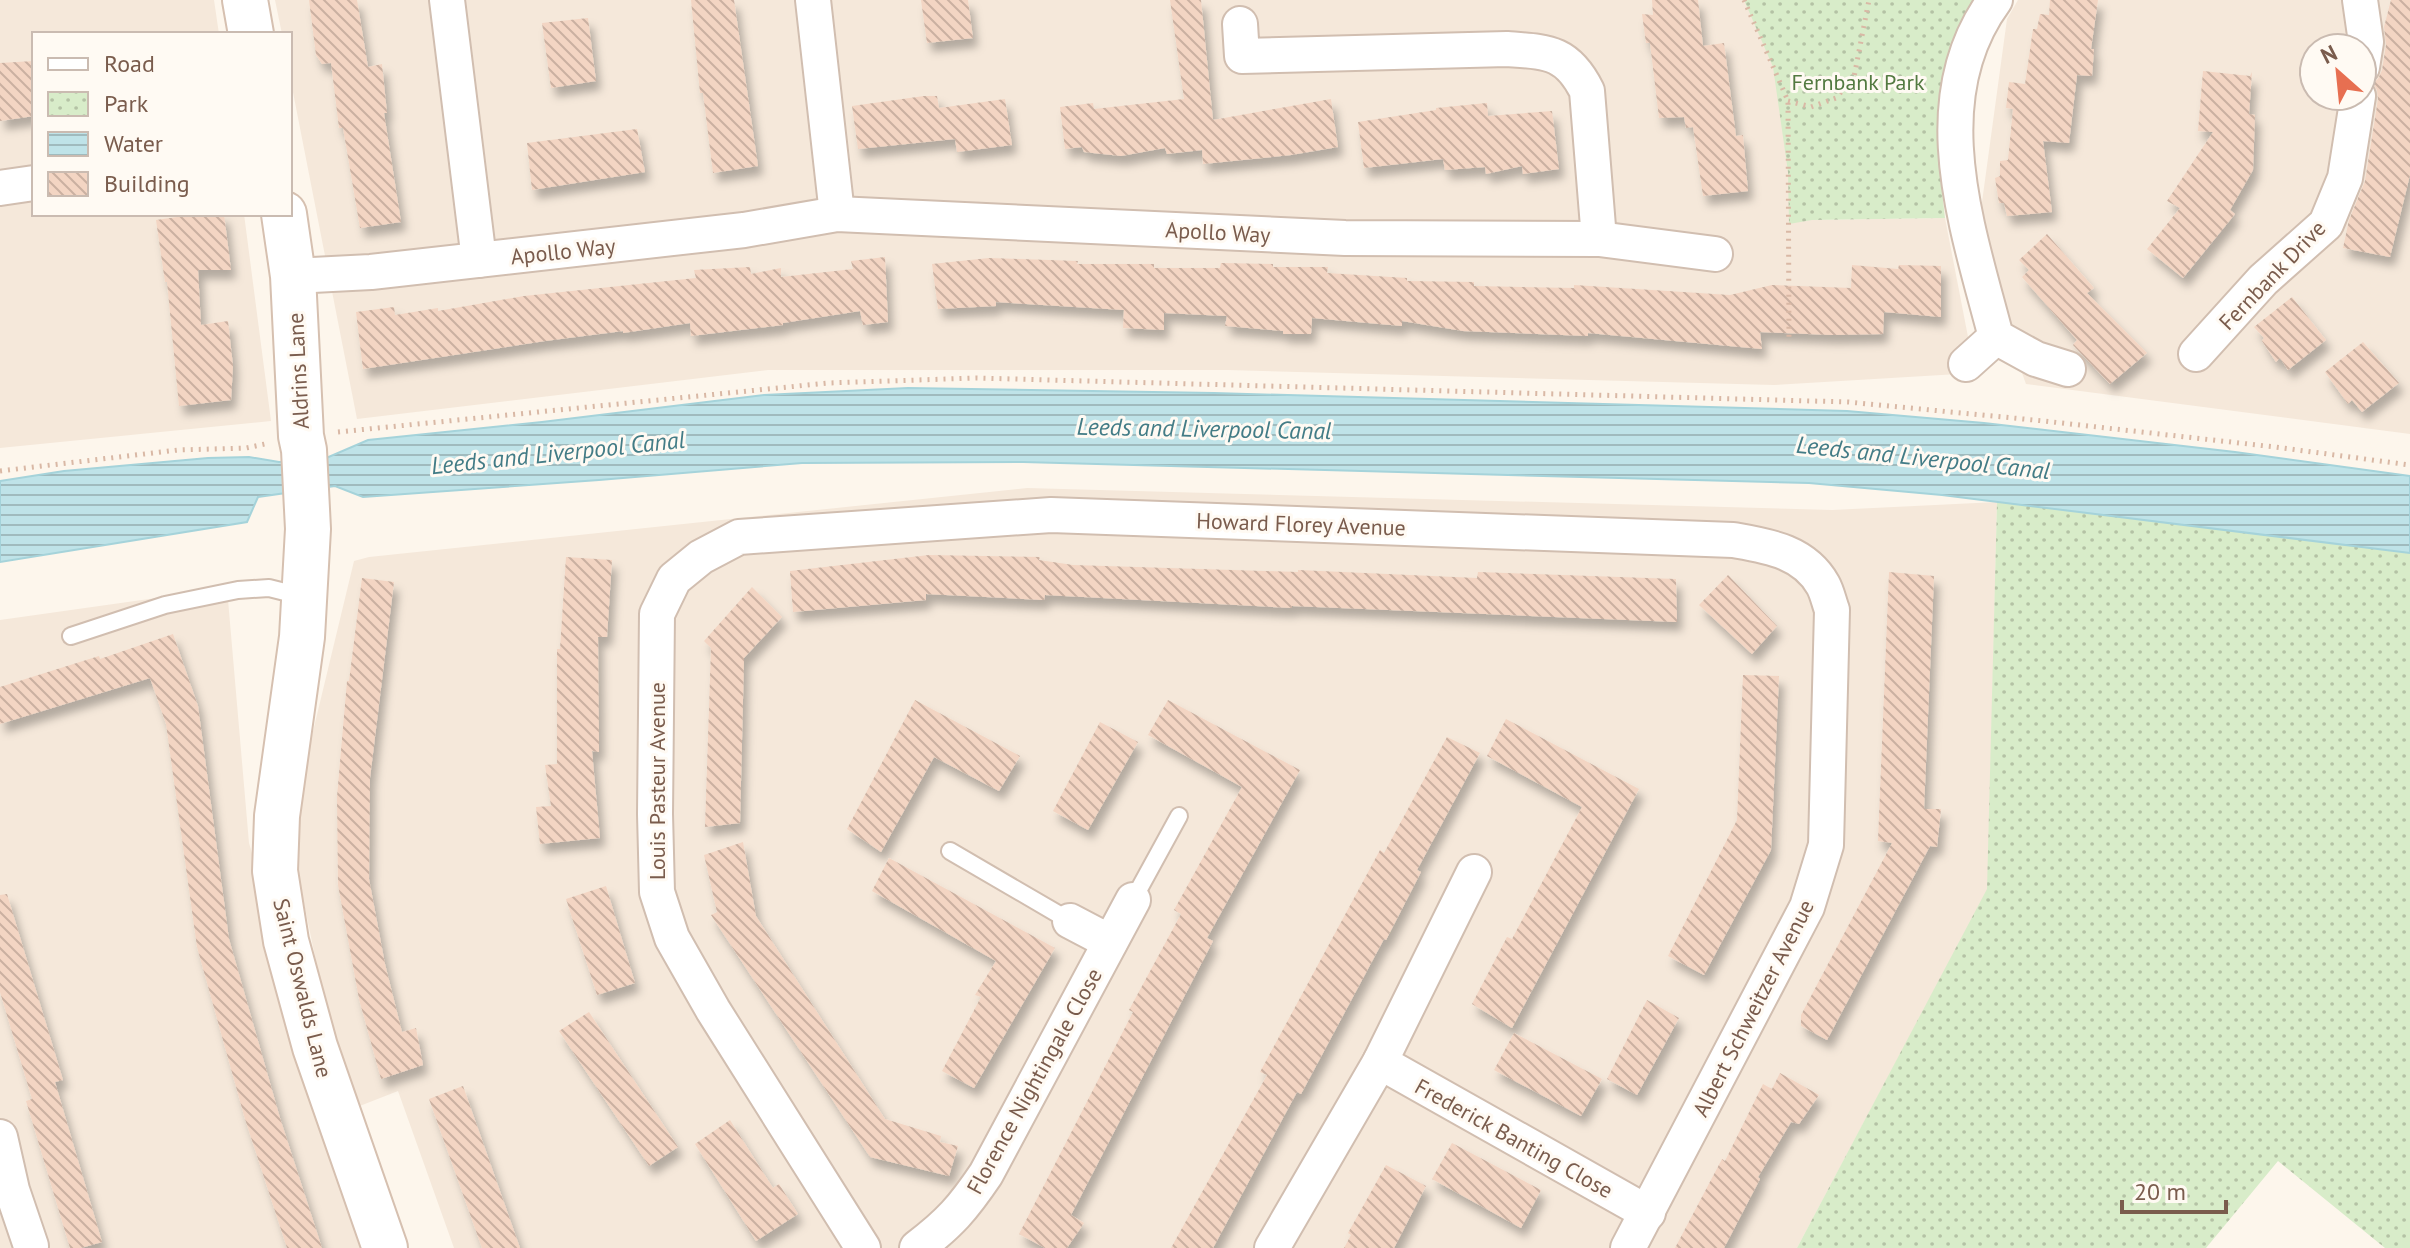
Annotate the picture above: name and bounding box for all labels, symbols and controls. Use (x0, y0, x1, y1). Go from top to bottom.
legend (32, 32, 292, 216)
north arrow (2298, 32, 2378, 112)
text: N (2316, 38, 2342, 70)
text: Road (104, 48, 155, 79)
park label: Fernbank Park (1791, 68, 1925, 96)
text: Park (104, 88, 149, 119)
text: Water (104, 128, 163, 159)
text: Building (104, 168, 190, 199)
street label: Fernbank Drive (2213, 214, 2331, 336)
street label: Apollo Way (1165, 215, 1272, 249)
street label: Apollo Way (509, 232, 617, 270)
street label: Aldrins Lane (281, 312, 315, 430)
water label: Leeds and Liverpool Canal (1076, 411, 1332, 446)
water label: Leeds and Liverpool Canal (430, 424, 687, 481)
water label: Leeds and Liverpool Canal (1795, 429, 2052, 486)
street label: Howard Florey Avenue (1196, 506, 1406, 542)
street label: Louis Pasteur Avenue (643, 682, 671, 880)
street label: Saint Oswalds Lane (267, 895, 339, 1081)
street label: Albert Schweitzer Avenue (1686, 895, 1820, 1121)
street label: Florence Nightingale Close (960, 963, 1108, 1199)
street label: Frederick Banting Close (1410, 1072, 1618, 1204)
scale bar (2122, 1164, 2226, 1214)
text: 20 m (2134, 1176, 2186, 1207)

